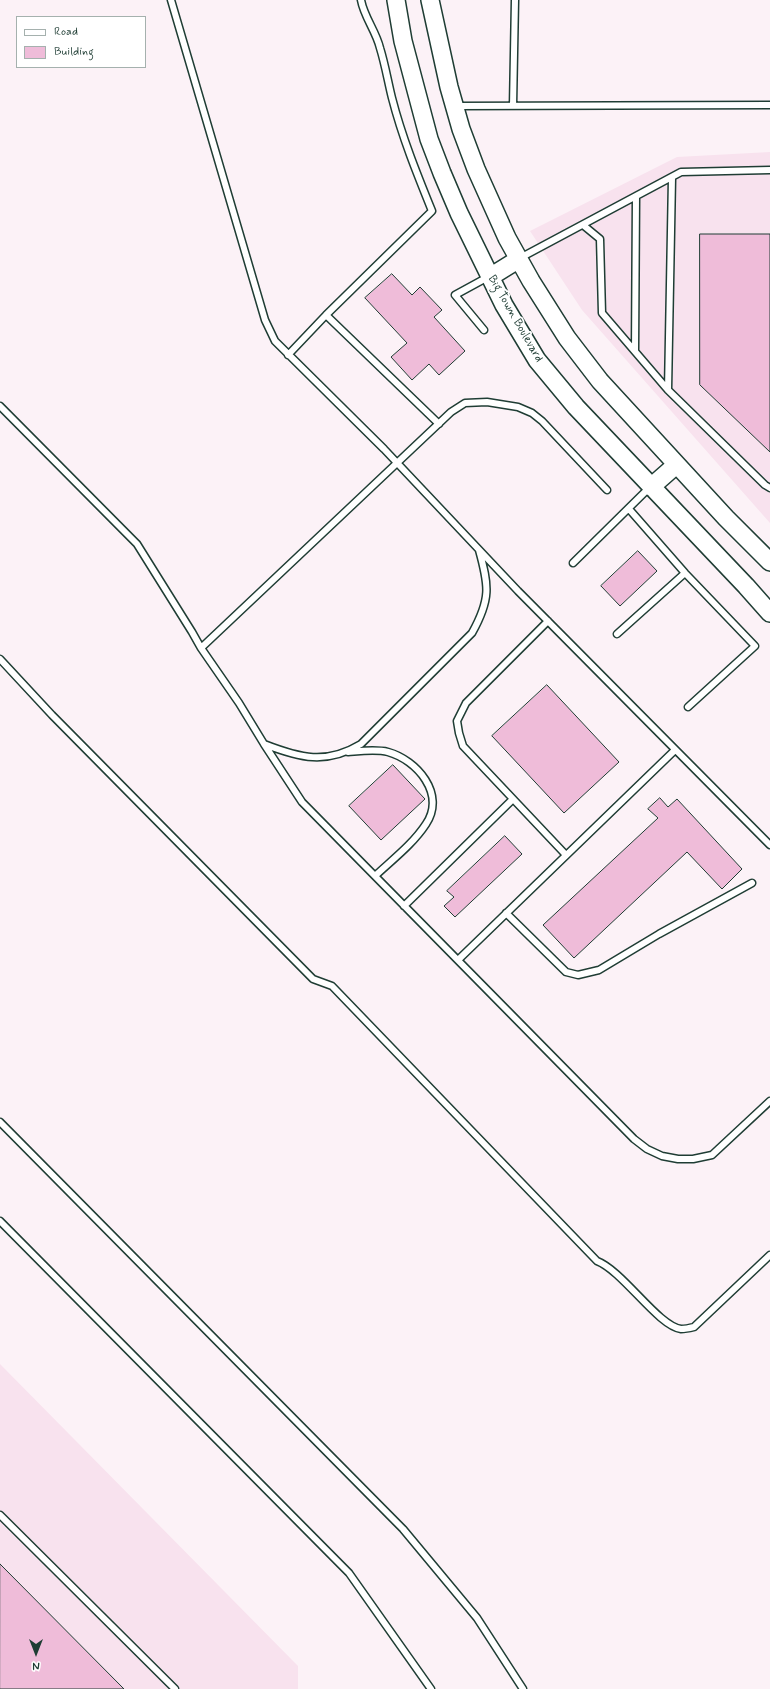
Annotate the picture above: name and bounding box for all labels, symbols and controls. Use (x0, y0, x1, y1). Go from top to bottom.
legend (16, 16, 146, 68)
text: Road (54, 24, 78, 40)
text: Building (54, 44, 94, 60)
street label: Big Town Boulevard (484, 273, 546, 365)
north arrow (16, 1633, 56, 1673)
text: N (32, 1658, 40, 1672)

